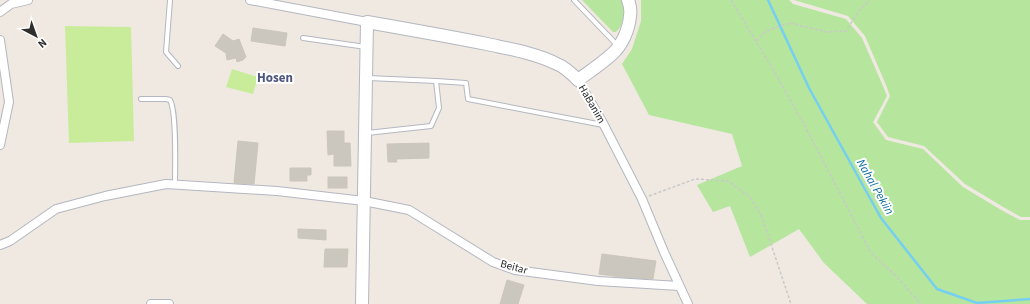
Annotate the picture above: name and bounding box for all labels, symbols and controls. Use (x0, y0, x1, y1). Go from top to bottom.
north arrow (16, 16, 56, 56)
text: N (35, 35, 50, 51)
district label: Hosen (257, 69, 293, 87)
street label: HaBanim (575, 82, 609, 126)
water label: Nahal Pekiin (852, 156, 898, 218)
street label: Beitar (499, 256, 529, 278)

